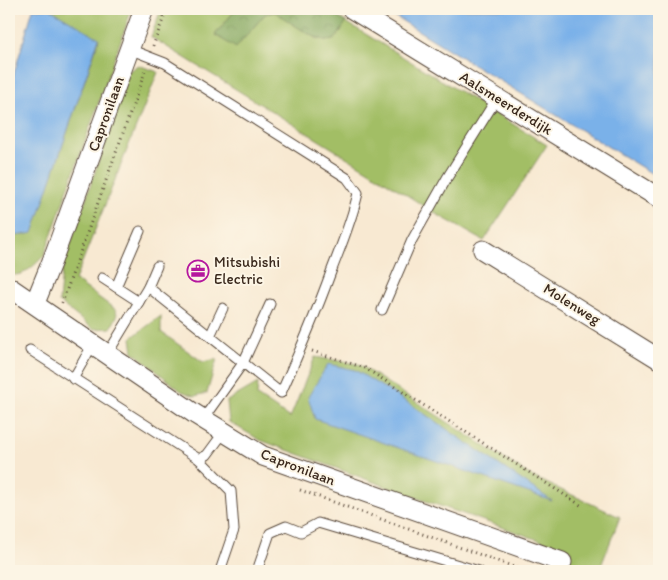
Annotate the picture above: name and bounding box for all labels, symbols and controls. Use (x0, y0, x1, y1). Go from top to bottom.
street label: Aalsmeerderdijk (456, 67, 556, 139)
street label: Capronilaan (84, 74, 128, 154)
place label: Mitsubishi Electric (214, 253, 280, 288)
office icon: Mitsubishi Electric (186, 259, 210, 283)
street label: Molenweg (540, 279, 604, 329)
street label: Capronilaan (258, 445, 338, 489)

